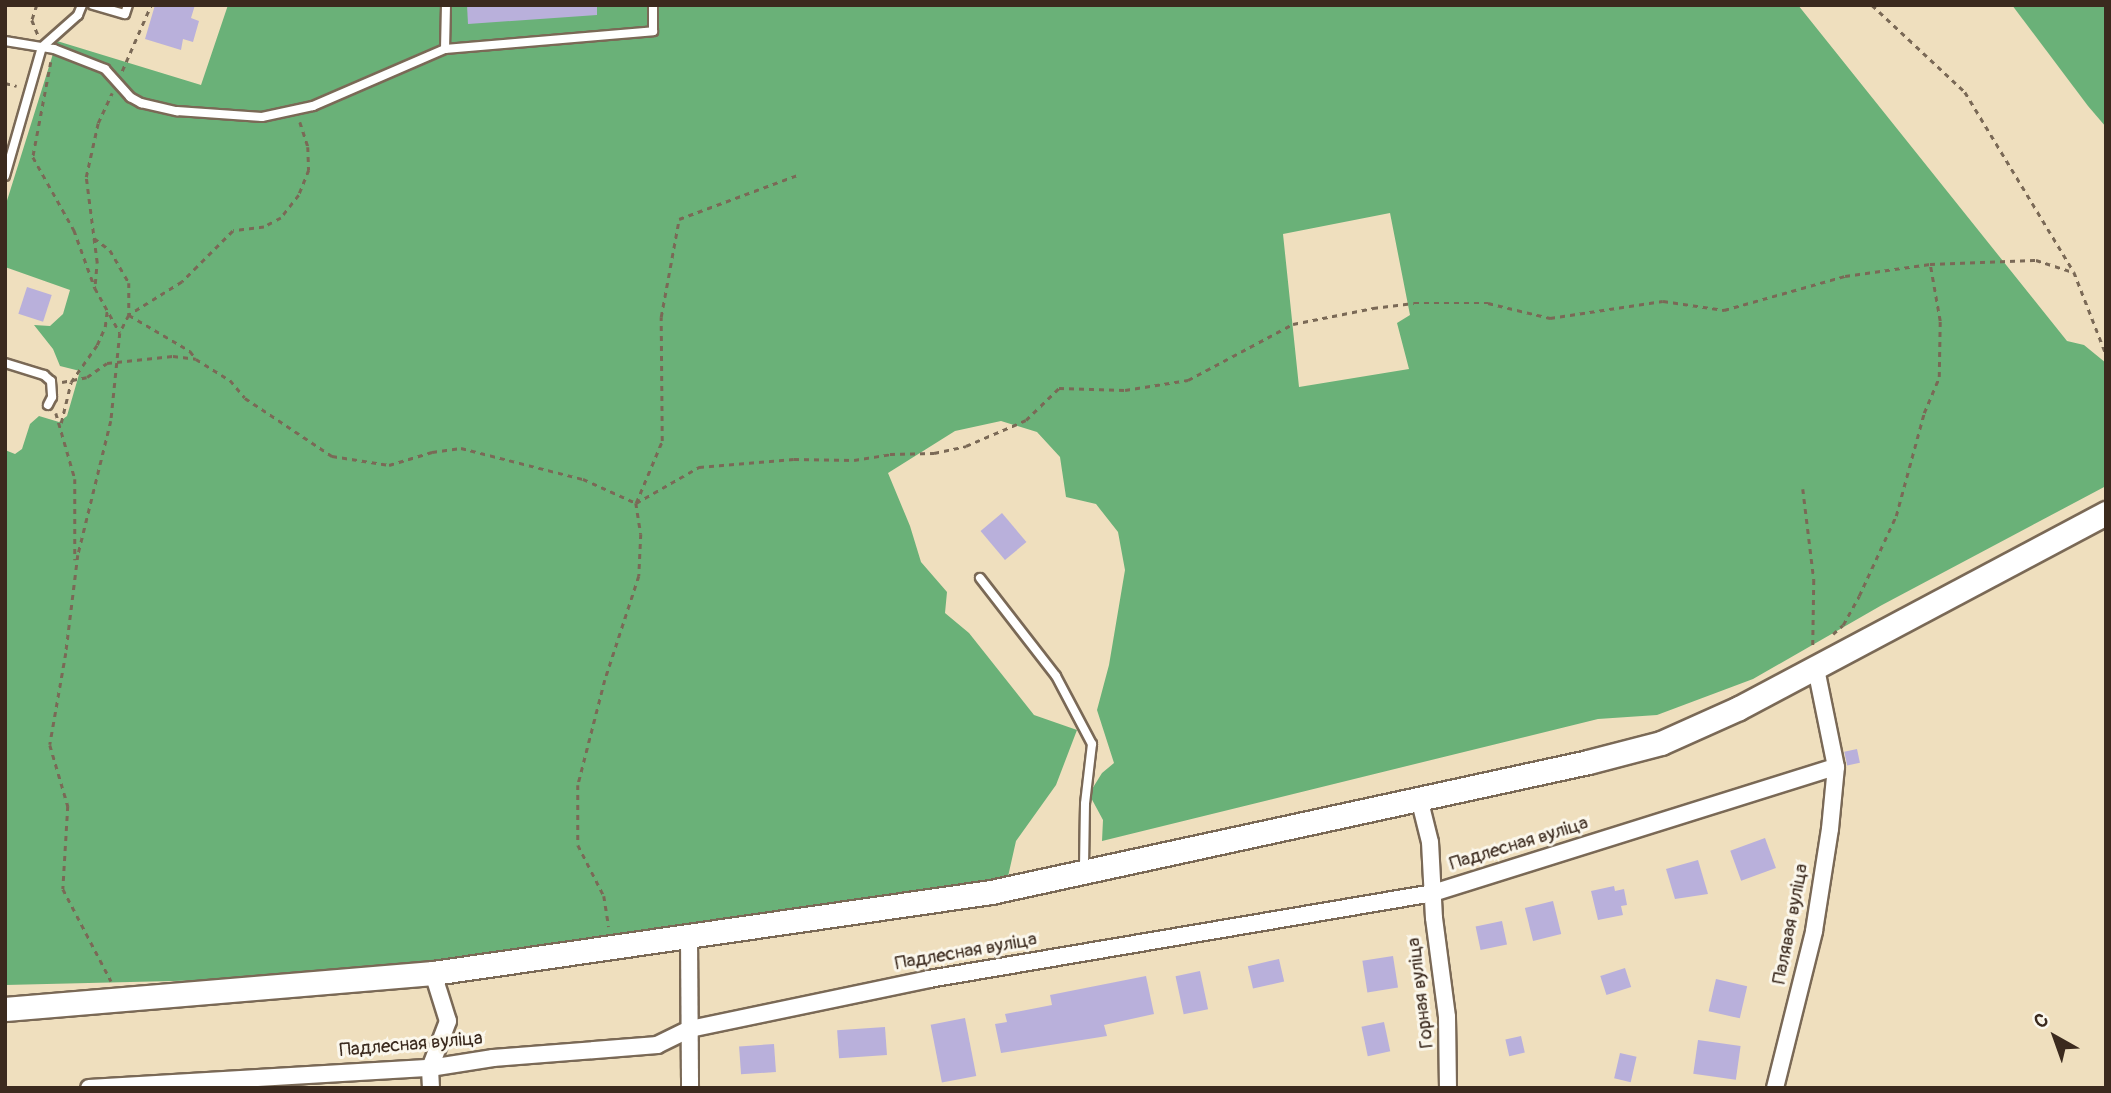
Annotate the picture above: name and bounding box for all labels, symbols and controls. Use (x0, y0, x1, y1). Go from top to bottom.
street label: Падлесная вуліца (1447, 812, 1591, 876)
street label: Палявая вуліца (1768, 862, 1814, 986)
street label: Падлесная вуліца (893, 928, 1039, 976)
street label: Горная вуліца (1403, 936, 1439, 1050)
north arrow (2020, 1002, 2090, 1072)
text: С (2029, 1008, 2054, 1034)
street label: Падлесная вуліца (338, 1027, 484, 1063)

